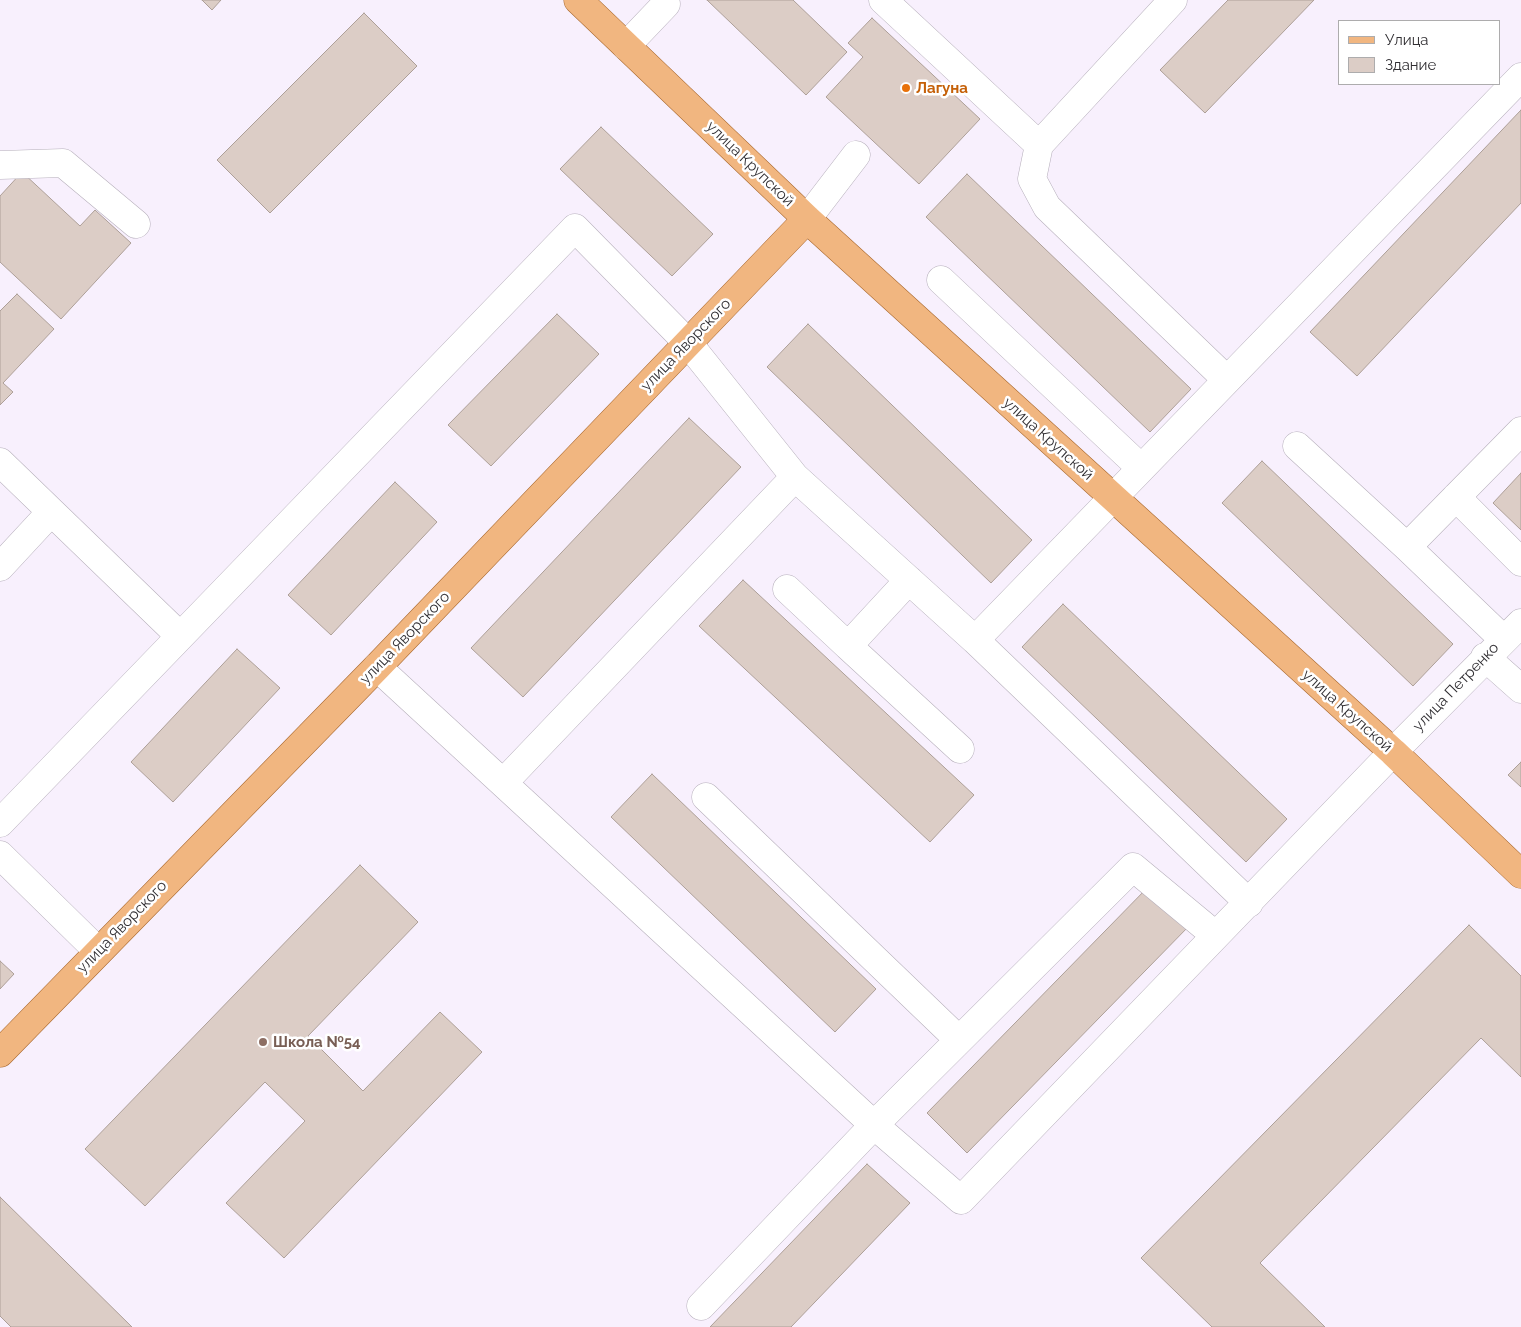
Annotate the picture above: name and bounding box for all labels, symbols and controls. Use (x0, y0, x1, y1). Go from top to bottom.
legend (1338, 20, 1501, 85)
text: Улица (1385, 31, 1429, 49)
text: Здание (1385, 56, 1436, 74)
place label: Лагуна (916, 79, 968, 97)
marker: Лагуна (900, 82, 912, 94)
street label: улица Крупской (702, 118, 798, 210)
street label: улица Яворского (637, 295, 735, 395)
street label: улица Крупской (999, 394, 1097, 484)
street label: улица Яворского (356, 588, 454, 688)
street label: улица Петренко (1409, 639, 1503, 735)
street label: улица Крупской (1298, 666, 1396, 756)
street label: улица Яворского (73, 877, 171, 977)
place label: Школа №54 (273, 1033, 361, 1051)
marker: Школа №54 (257, 1036, 269, 1048)

